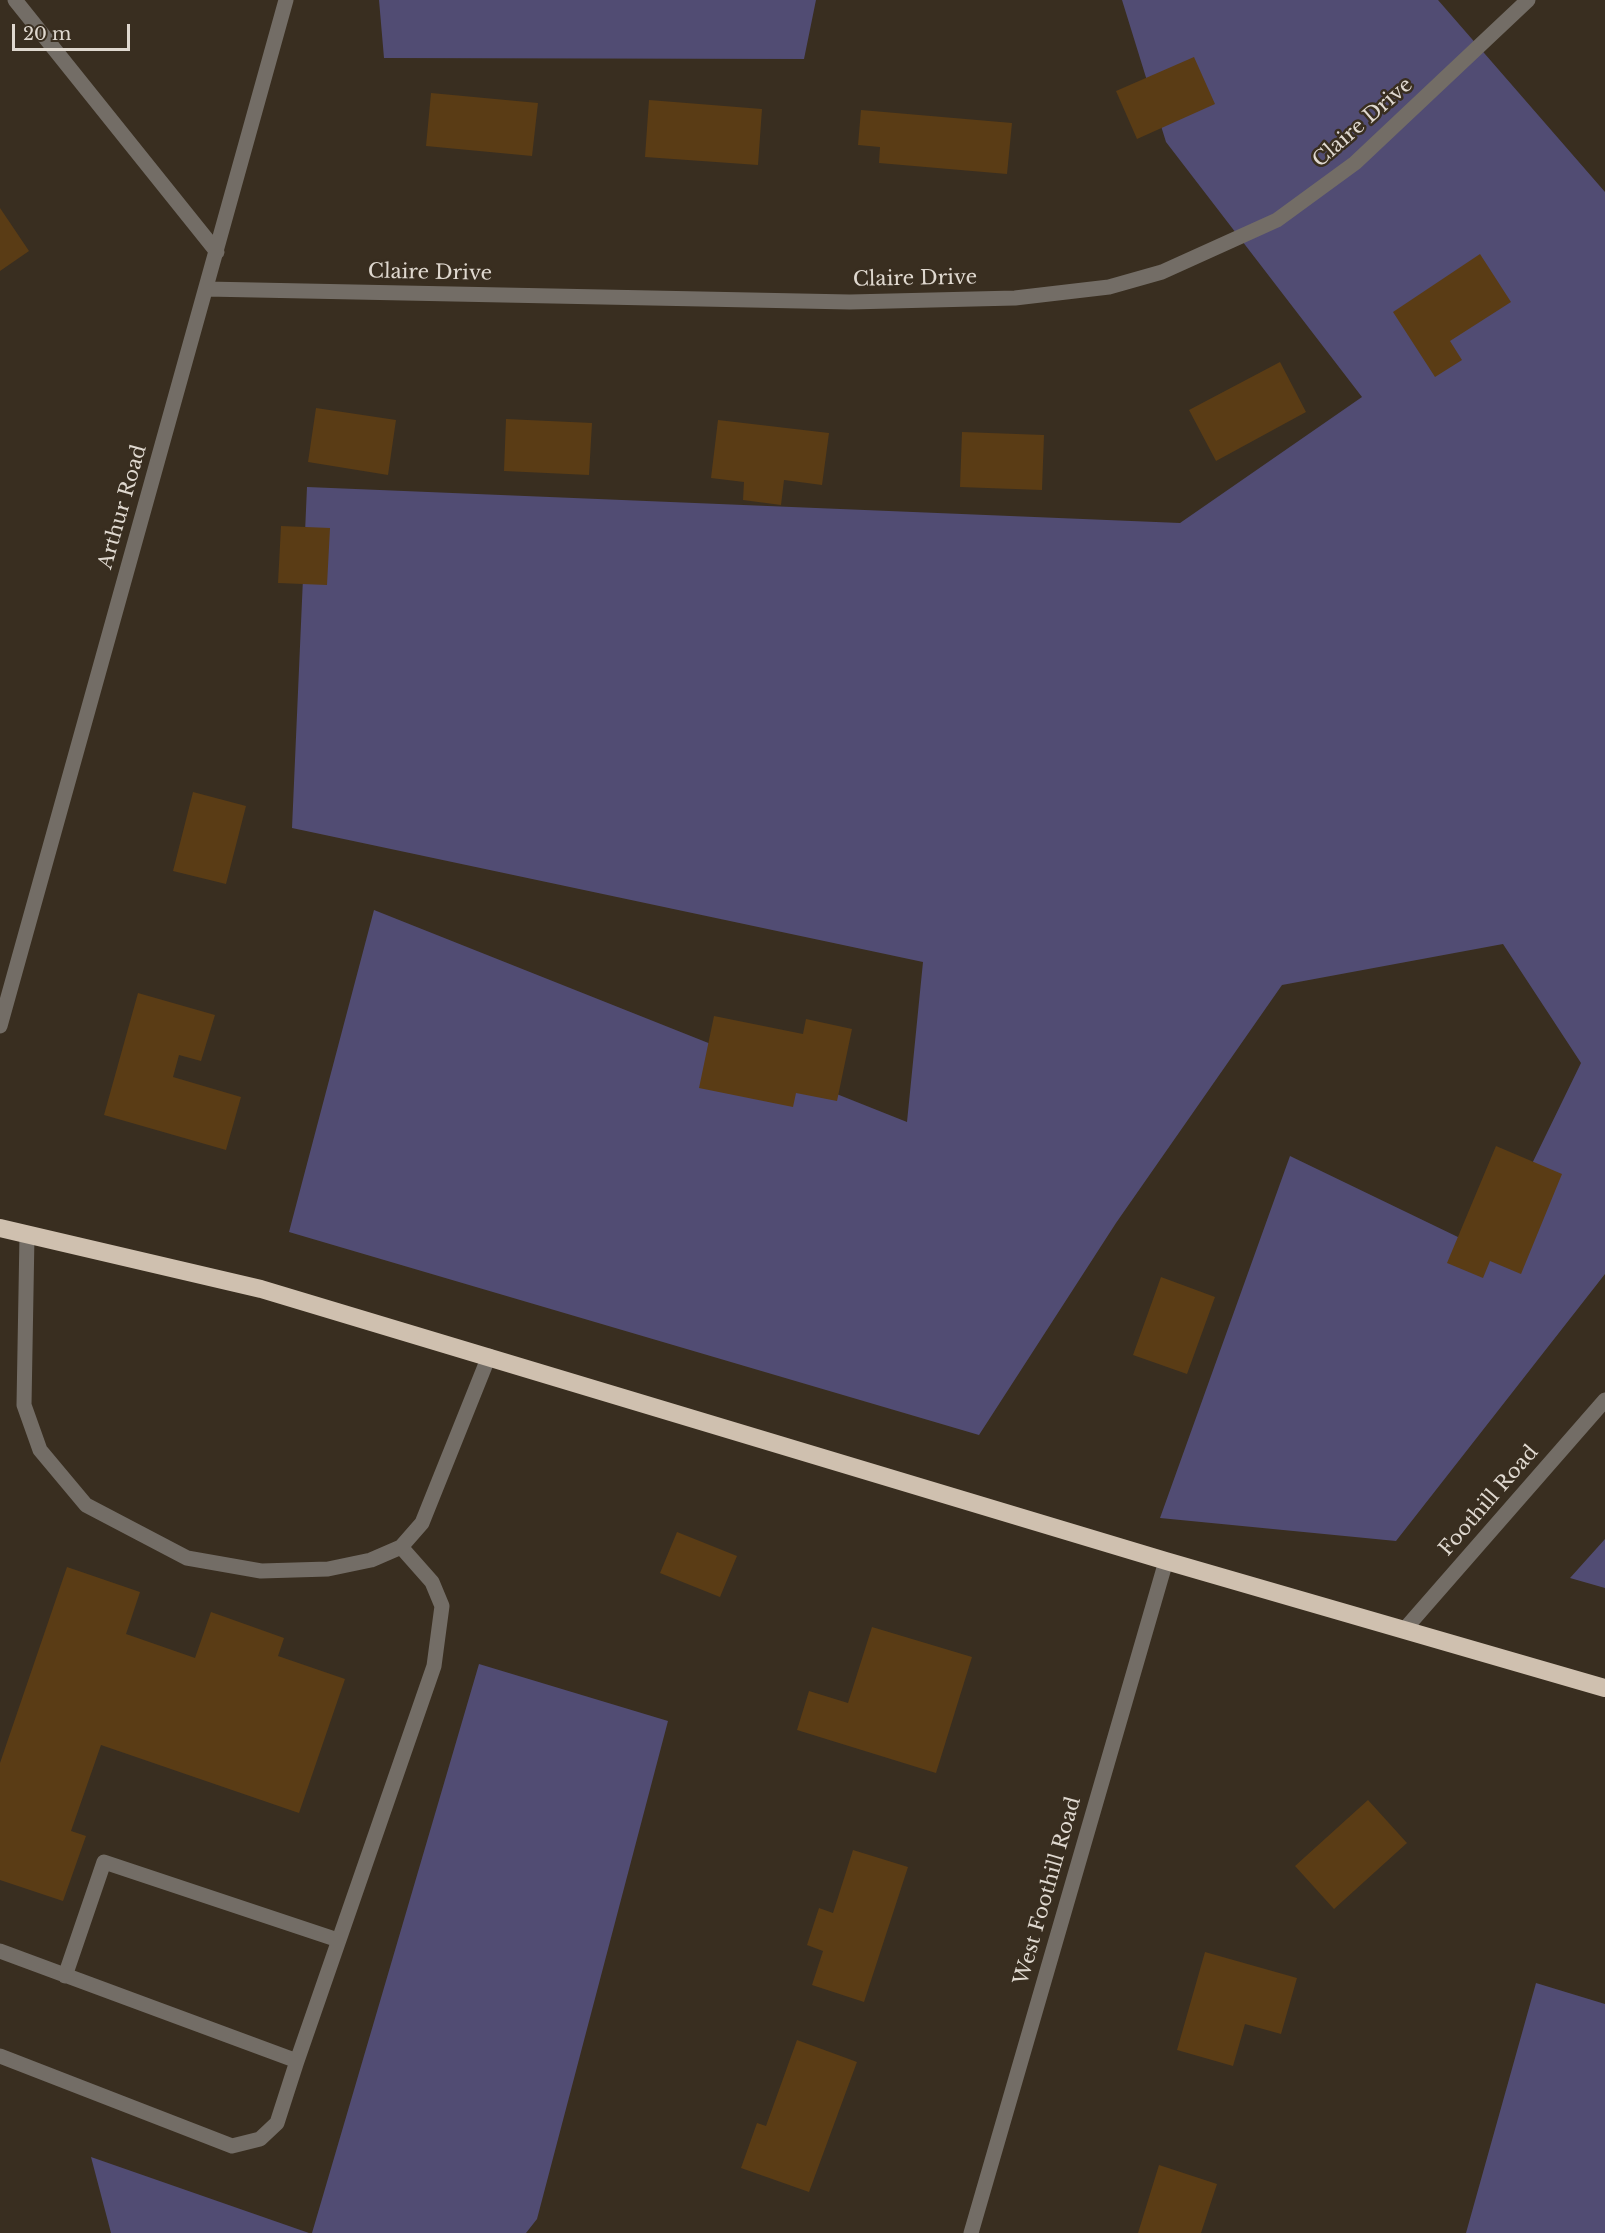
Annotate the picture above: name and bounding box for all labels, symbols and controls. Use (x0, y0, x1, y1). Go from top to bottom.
scale bar (15, 12, 134, 50)
text: 20 m (23, 23, 71, 45)
street label: Claire Drive (1308, 73, 1418, 173)
street label: Claire Drive (368, 260, 492, 286)
street label: Claire Drive (853, 266, 977, 292)
street label: Arthur Road (94, 442, 152, 572)
street label: Foothill Road (1434, 1441, 1544, 1561)
street label: West Foothill Road (1010, 1794, 1086, 1988)

